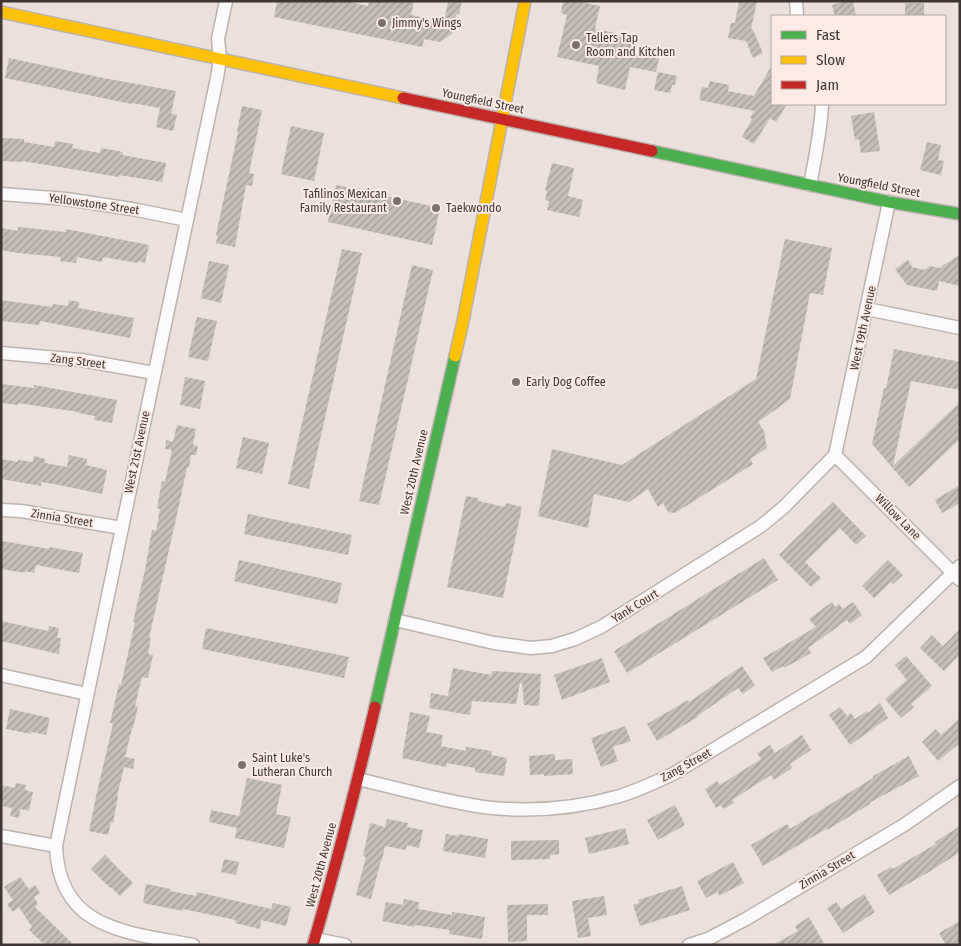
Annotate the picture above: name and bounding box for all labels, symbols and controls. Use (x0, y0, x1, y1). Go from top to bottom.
legend (771, 15, 946, 105)
place label: Jimmy's Wings (392, 16, 461, 30)
marker: Jimmy's Wings (376, 17, 388, 29)
text: Fast (816, 26, 840, 44)
place label: Tellers Tap Room and Kitchen (586, 31, 675, 59)
marker: Tellers Tap Room and Kitchen (570, 39, 582, 51)
text: Slow (816, 51, 845, 69)
text: Jam (816, 76, 839, 94)
street label: Youngfield Street (441, 85, 526, 117)
street label: Youngfield Street (836, 170, 922, 200)
place label: Tafilinos Mexican Family Restaurant (300, 187, 387, 215)
street label: Yellowstone Street (48, 191, 140, 217)
marker: Tafilinos Mexican Family Restaurant (391, 195, 403, 207)
place label: Taekwondo (446, 201, 502, 215)
marker: Taekwondo (430, 202, 442, 214)
street label: West 19th Avenue (847, 284, 879, 372)
street label: Zang Street (50, 351, 107, 371)
place label: Early Dog Coffee (526, 375, 606, 389)
marker: Early Dog Coffee (510, 376, 522, 388)
street label: West 21st Avenue (121, 409, 153, 495)
street label: West 20th Avenue (397, 428, 431, 516)
street label: Willow Lane (872, 491, 924, 543)
street label: Zinnia Street (30, 506, 94, 530)
street label: Yank Court (609, 586, 661, 626)
street label: Zang Street (658, 745, 714, 785)
place label: Saint Luke's Lutheran Church (252, 751, 332, 779)
marker: Saint Luke's Lutheran Church (236, 759, 248, 771)
street label: West 20th Avenue (303, 821, 339, 909)
street label: Zinnia Street (797, 848, 857, 892)

